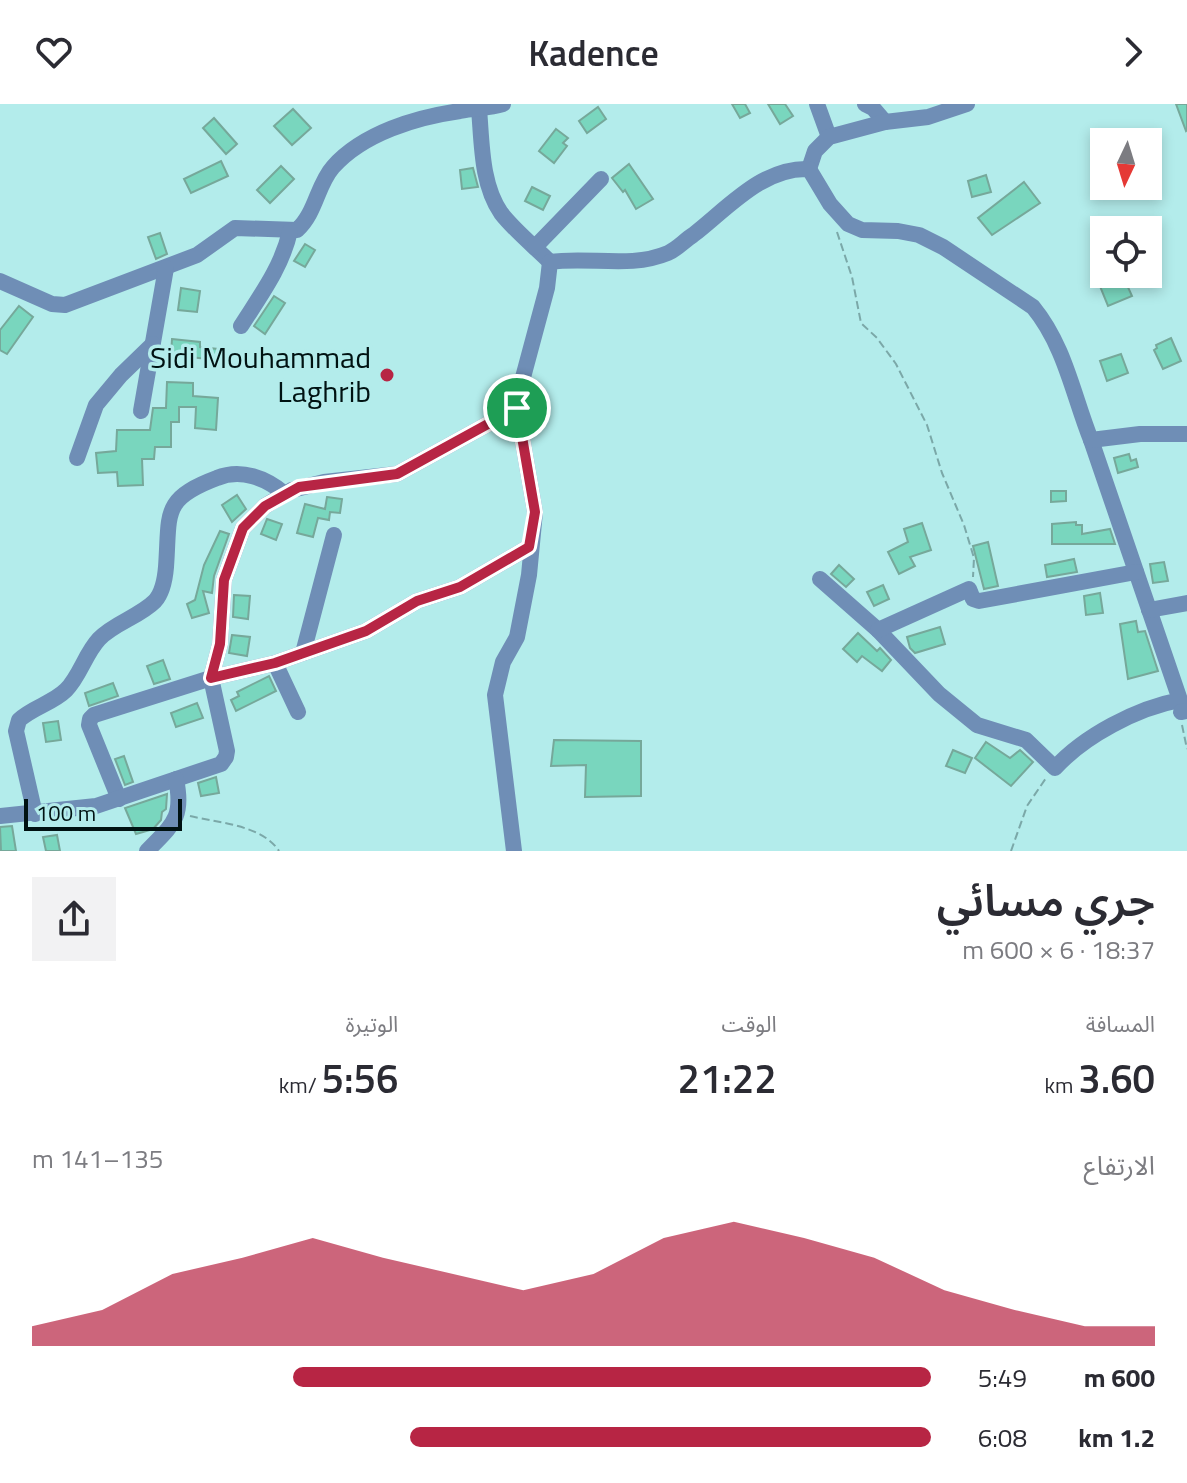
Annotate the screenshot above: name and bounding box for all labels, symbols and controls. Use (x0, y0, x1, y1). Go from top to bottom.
text: Kadence (528, 25, 659, 80)
icon: heart (32, 30, 76, 74)
icon: forward (1111, 30, 1155, 74)
north arrow (1090, 128, 1162, 200)
map controls (1090, 128, 1162, 288)
button: locate (1090, 216, 1162, 288)
place label: Sidi Mouhammad Laghrib (150, 334, 371, 414)
marker: Sidi Mouhammad Laghrib (378, 366, 396, 384)
pin (483, 374, 551, 442)
icon: arrive (495, 386, 539, 430)
scale bar (24, 795, 182, 831)
text: 100 m (36, 796, 96, 830)
text: جري مسائي (937, 866, 1155, 933)
button: share (32, 877, 116, 961)
text: 18:37 · 6 × 600 m (962, 930, 1155, 969)
text: الوتيرة (345, 1007, 398, 1041)
text: الوقت (721, 1007, 777, 1041)
text: المسافة (1086, 1007, 1155, 1041)
text: 5:56 (322, 1048, 398, 1109)
text: 21:22 (678, 1048, 777, 1109)
text: 3.60 (1078, 1048, 1155, 1109)
text: /km (279, 1068, 322, 1102)
text: km (1044, 1068, 1078, 1102)
text: 135–141 m (32, 1139, 163, 1178)
text: الارتفاع (1084, 1146, 1155, 1185)
text: 5:49 (978, 1358, 1027, 1397)
text: 600 m (1084, 1358, 1155, 1397)
text: 6:08 (978, 1418, 1027, 1457)
text: 1.2 km (1078, 1418, 1155, 1457)

